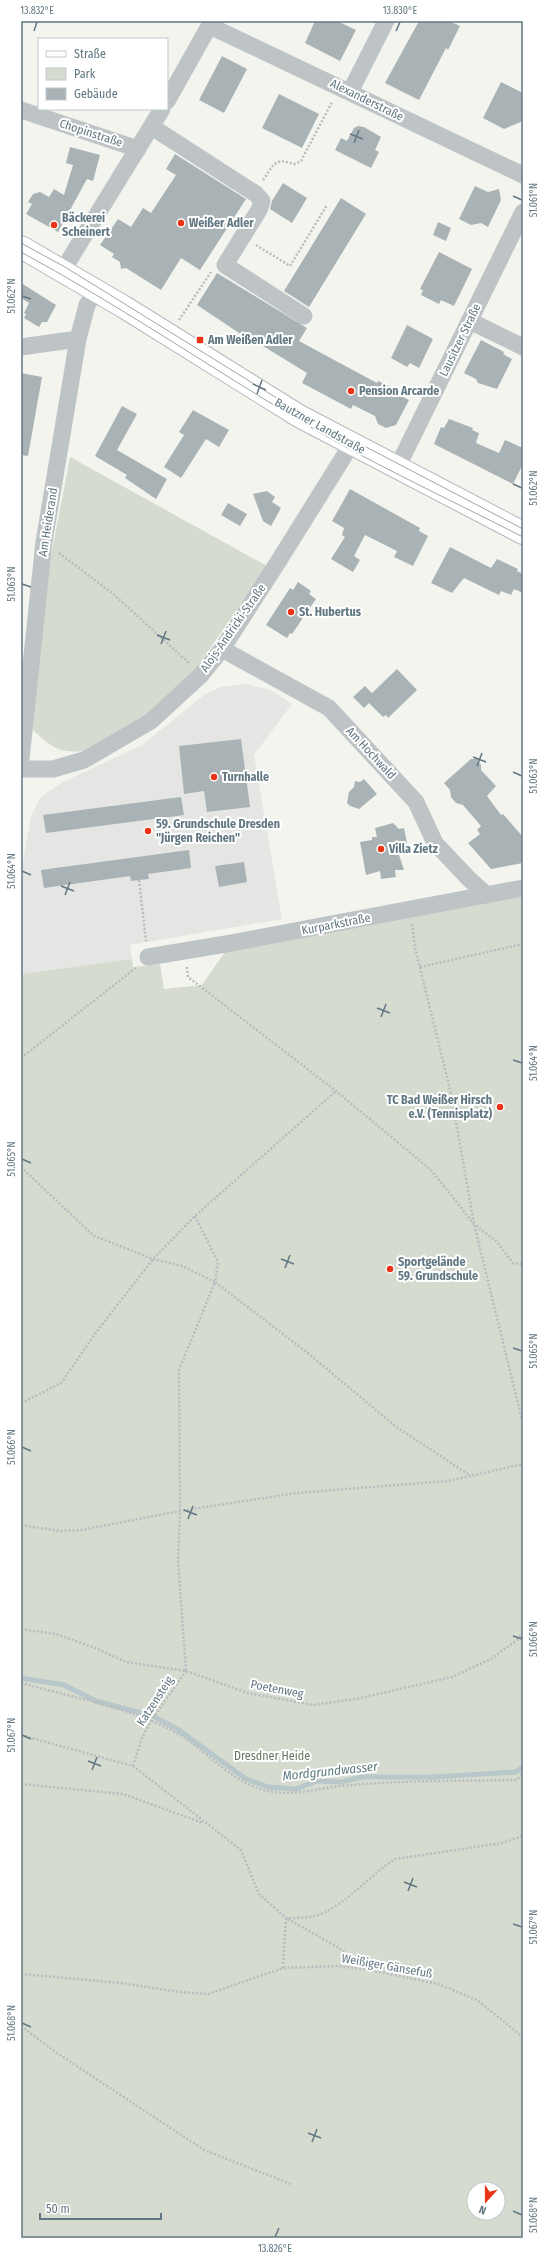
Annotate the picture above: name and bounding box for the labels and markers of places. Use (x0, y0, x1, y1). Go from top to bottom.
place label: Bäckerei Scheinert (62, 211, 111, 239)
place label: Weißer Adler (189, 216, 254, 230)
marker: Weißer Adler (176, 218, 186, 228)
marker: Bäckerei Scheinert (49, 220, 59, 230)
place label: Am Weißen Adler (207, 333, 293, 347)
marker: Am Weißen Adler (195, 335, 205, 345)
place label: Pension Arcarde (359, 384, 439, 398)
marker: Pension Arcarde (346, 386, 356, 396)
place label: St. Hubertus (299, 605, 362, 619)
marker: St. Hubertus (286, 607, 296, 617)
place label: Turnhalle (222, 770, 269, 784)
marker: Turnhalle (209, 772, 219, 782)
place label: 59. Grundschule Dresden "Jürgen Reichen" (156, 817, 280, 845)
marker: 59. Grundschule Dresden "Jürgen Reichen" (143, 826, 153, 836)
place label: Villa Zietz (388, 842, 438, 856)
marker: Villa Zietz (376, 844, 386, 854)
place label: TC Bad Weißer Hirsch e.V. (Tennisplatz) (387, 1093, 492, 1121)
marker: TC Bad Weißer Hirsch e.V. (Tennisplatz) (495, 1102, 505, 1112)
place label: Sportgelände 59. Grundschule (398, 1255, 478, 1283)
marker: Sportgelände 59. Grundschule (385, 1264, 395, 1274)

